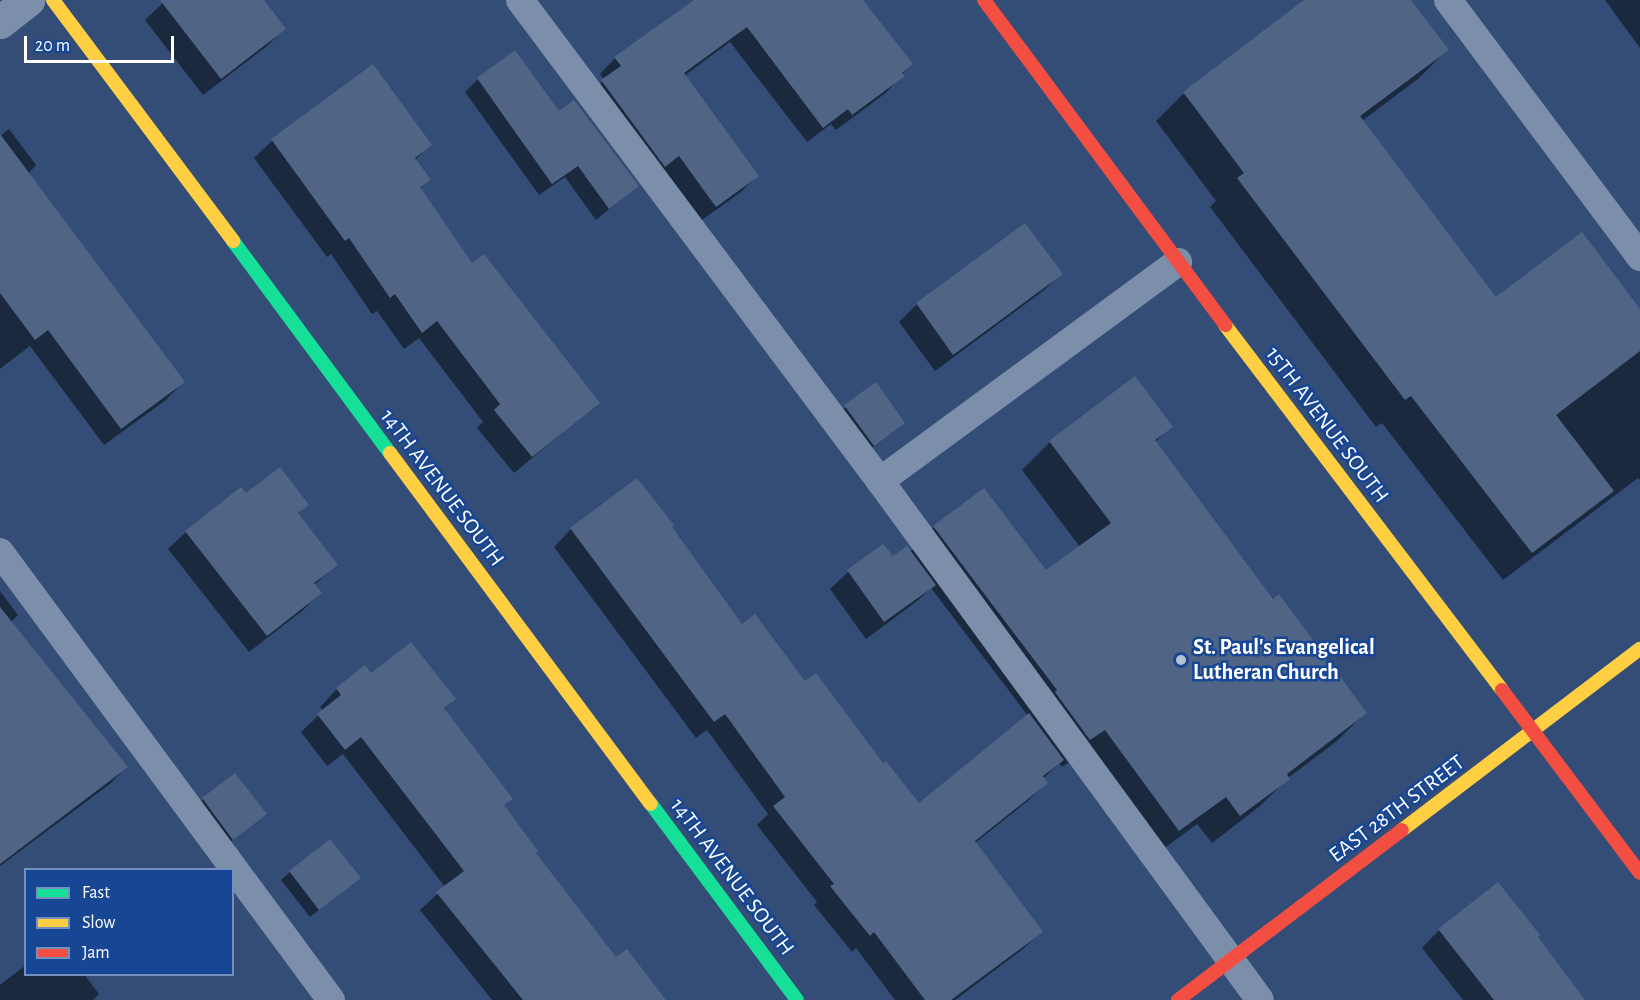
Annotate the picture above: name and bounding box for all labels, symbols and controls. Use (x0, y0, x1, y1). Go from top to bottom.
scale bar (27, 24, 177, 62)
text: 20 m (35, 37, 70, 55)
street label: 15TH AVENUE SOUTH (1260, 342, 1394, 508)
street label: 14TH AVENUE SOUTH (374, 404, 510, 572)
place label: St. Paul's Evangelical Lutheran Church (1193, 634, 1375, 686)
marker: St. Paul's Evangelical Lutheran Church (1174, 653, 1188, 667)
street label: EAST 28TH STREET (1324, 750, 1470, 868)
street label: 14TH AVENUE SOUTH (664, 793, 800, 961)
legend (24, 868, 234, 976)
text: Fast (82, 884, 110, 902)
text: Slow (82, 914, 115, 932)
text: Jam (82, 944, 110, 962)

